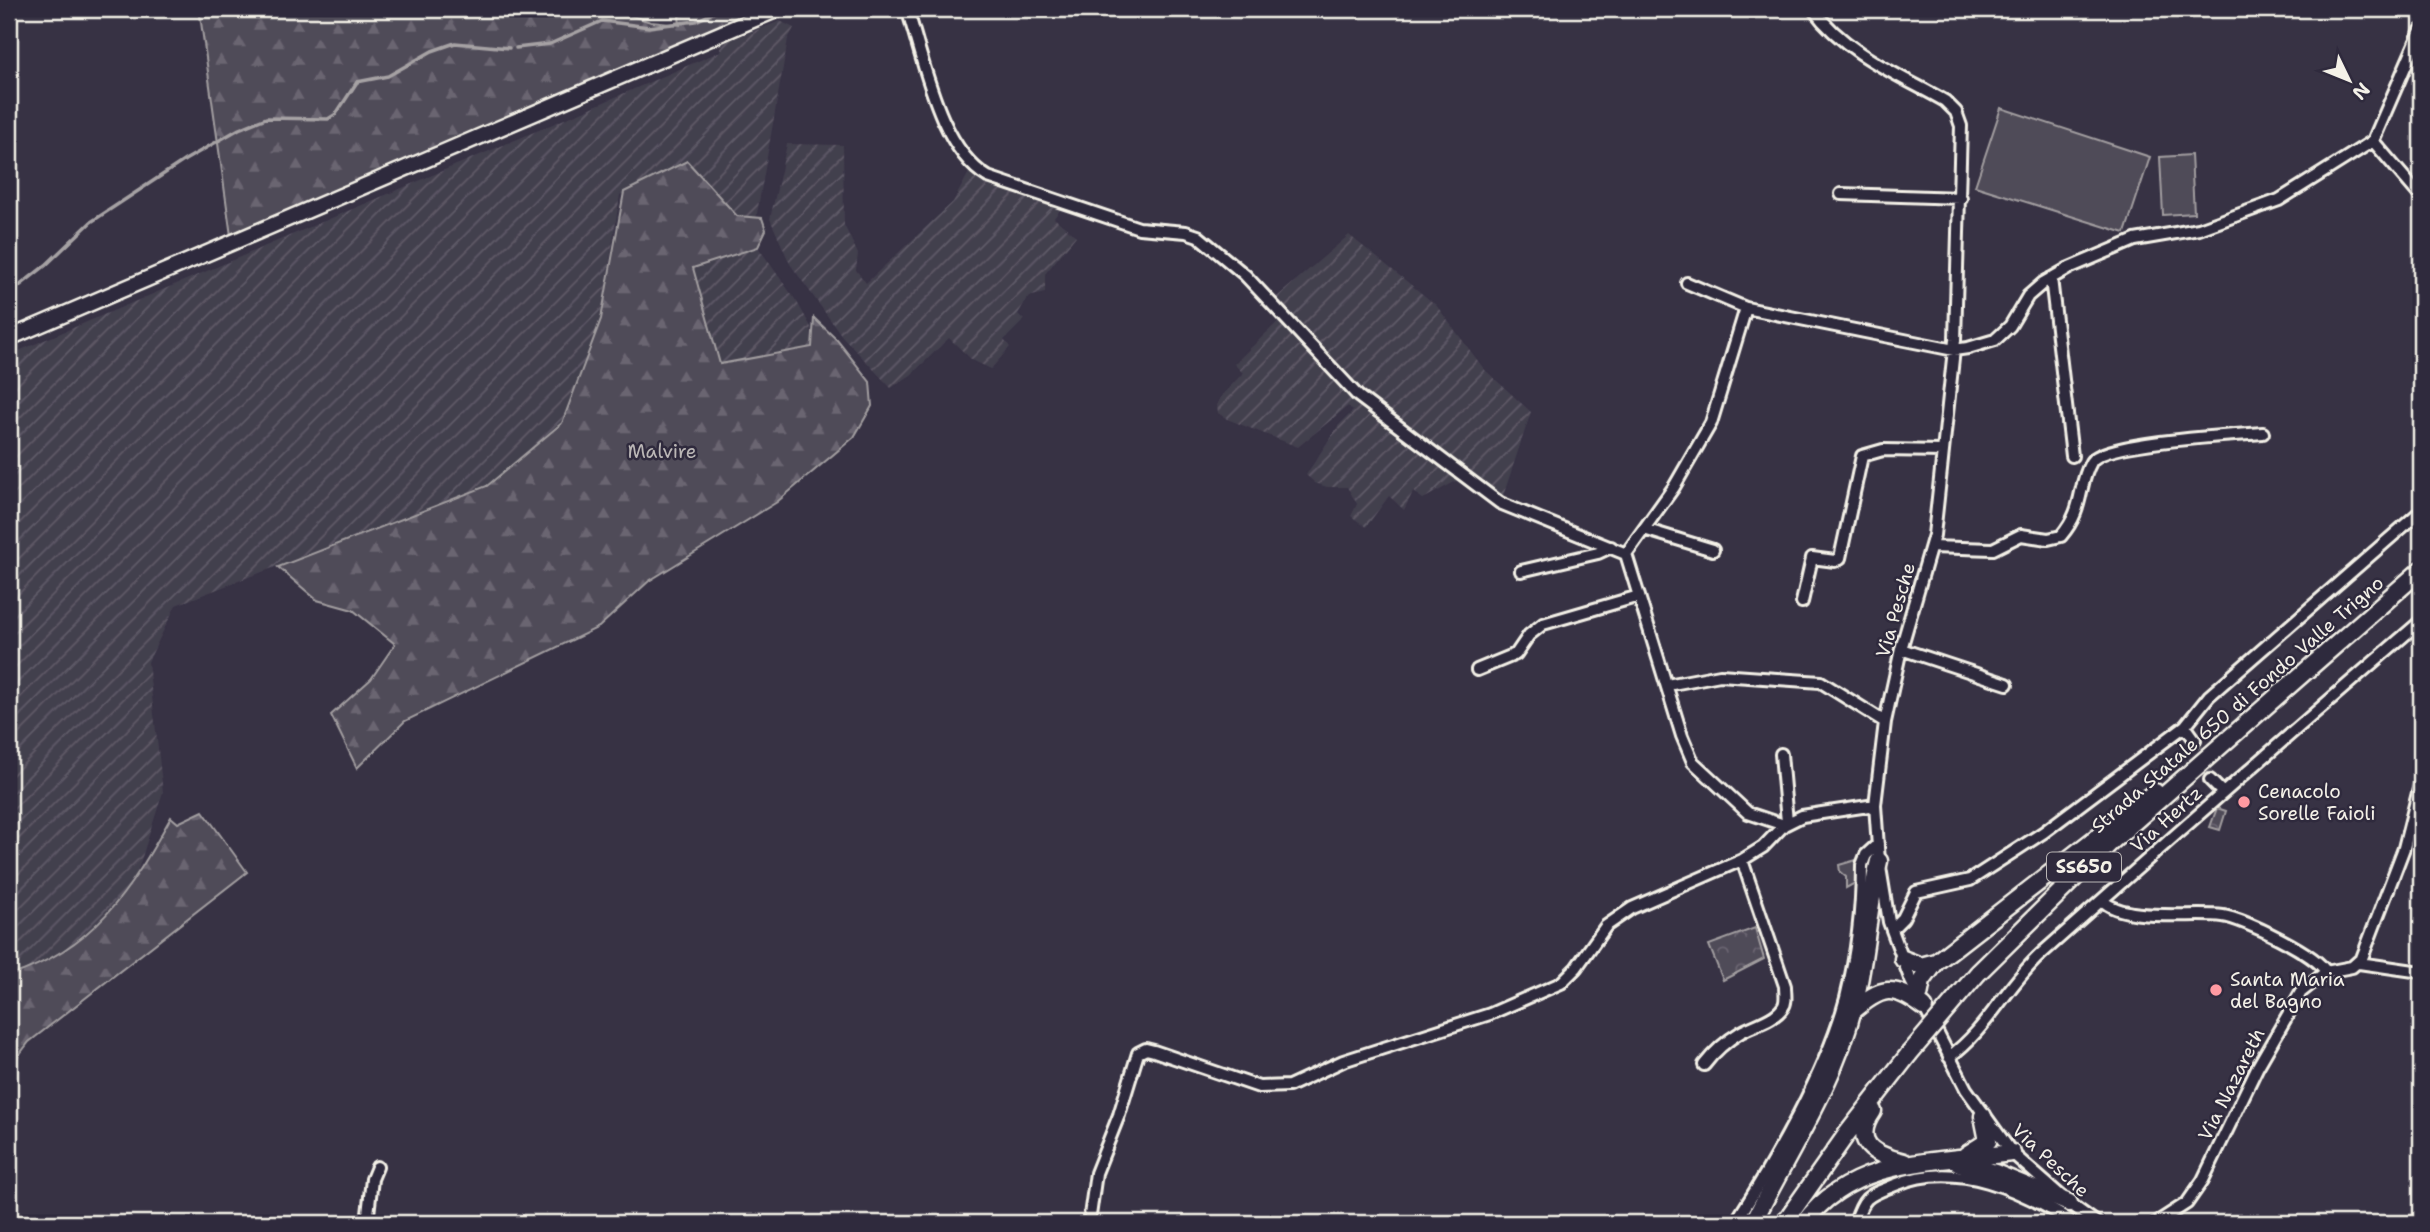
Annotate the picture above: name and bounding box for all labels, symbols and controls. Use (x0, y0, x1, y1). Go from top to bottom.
north arrow (2314, 46, 2384, 116)
text: N (2347, 77, 2375, 105)
park label: Malvire (627, 439, 697, 464)
street label: Via Pesche (1870, 560, 1921, 661)
street label: Strada Statale 650 di Fondo Valle Trigno (2086, 570, 2389, 839)
place label: Cenacolo Sorelle Faioli (2258, 779, 2376, 826)
street label: Via Hertz (2125, 781, 2208, 858)
marker: Cenacolo Sorelle Faioli (2236, 794, 2252, 810)
road number: SS650 (2047, 852, 2121, 882)
place label: Santa Maria del Bagno (2230, 967, 2345, 1014)
marker: Santa Maria del Bagno (2208, 982, 2224, 998)
street label: Via Nazareth (2192, 1024, 2271, 1145)
street label: Via Pesche (2006, 1118, 2095, 1203)

